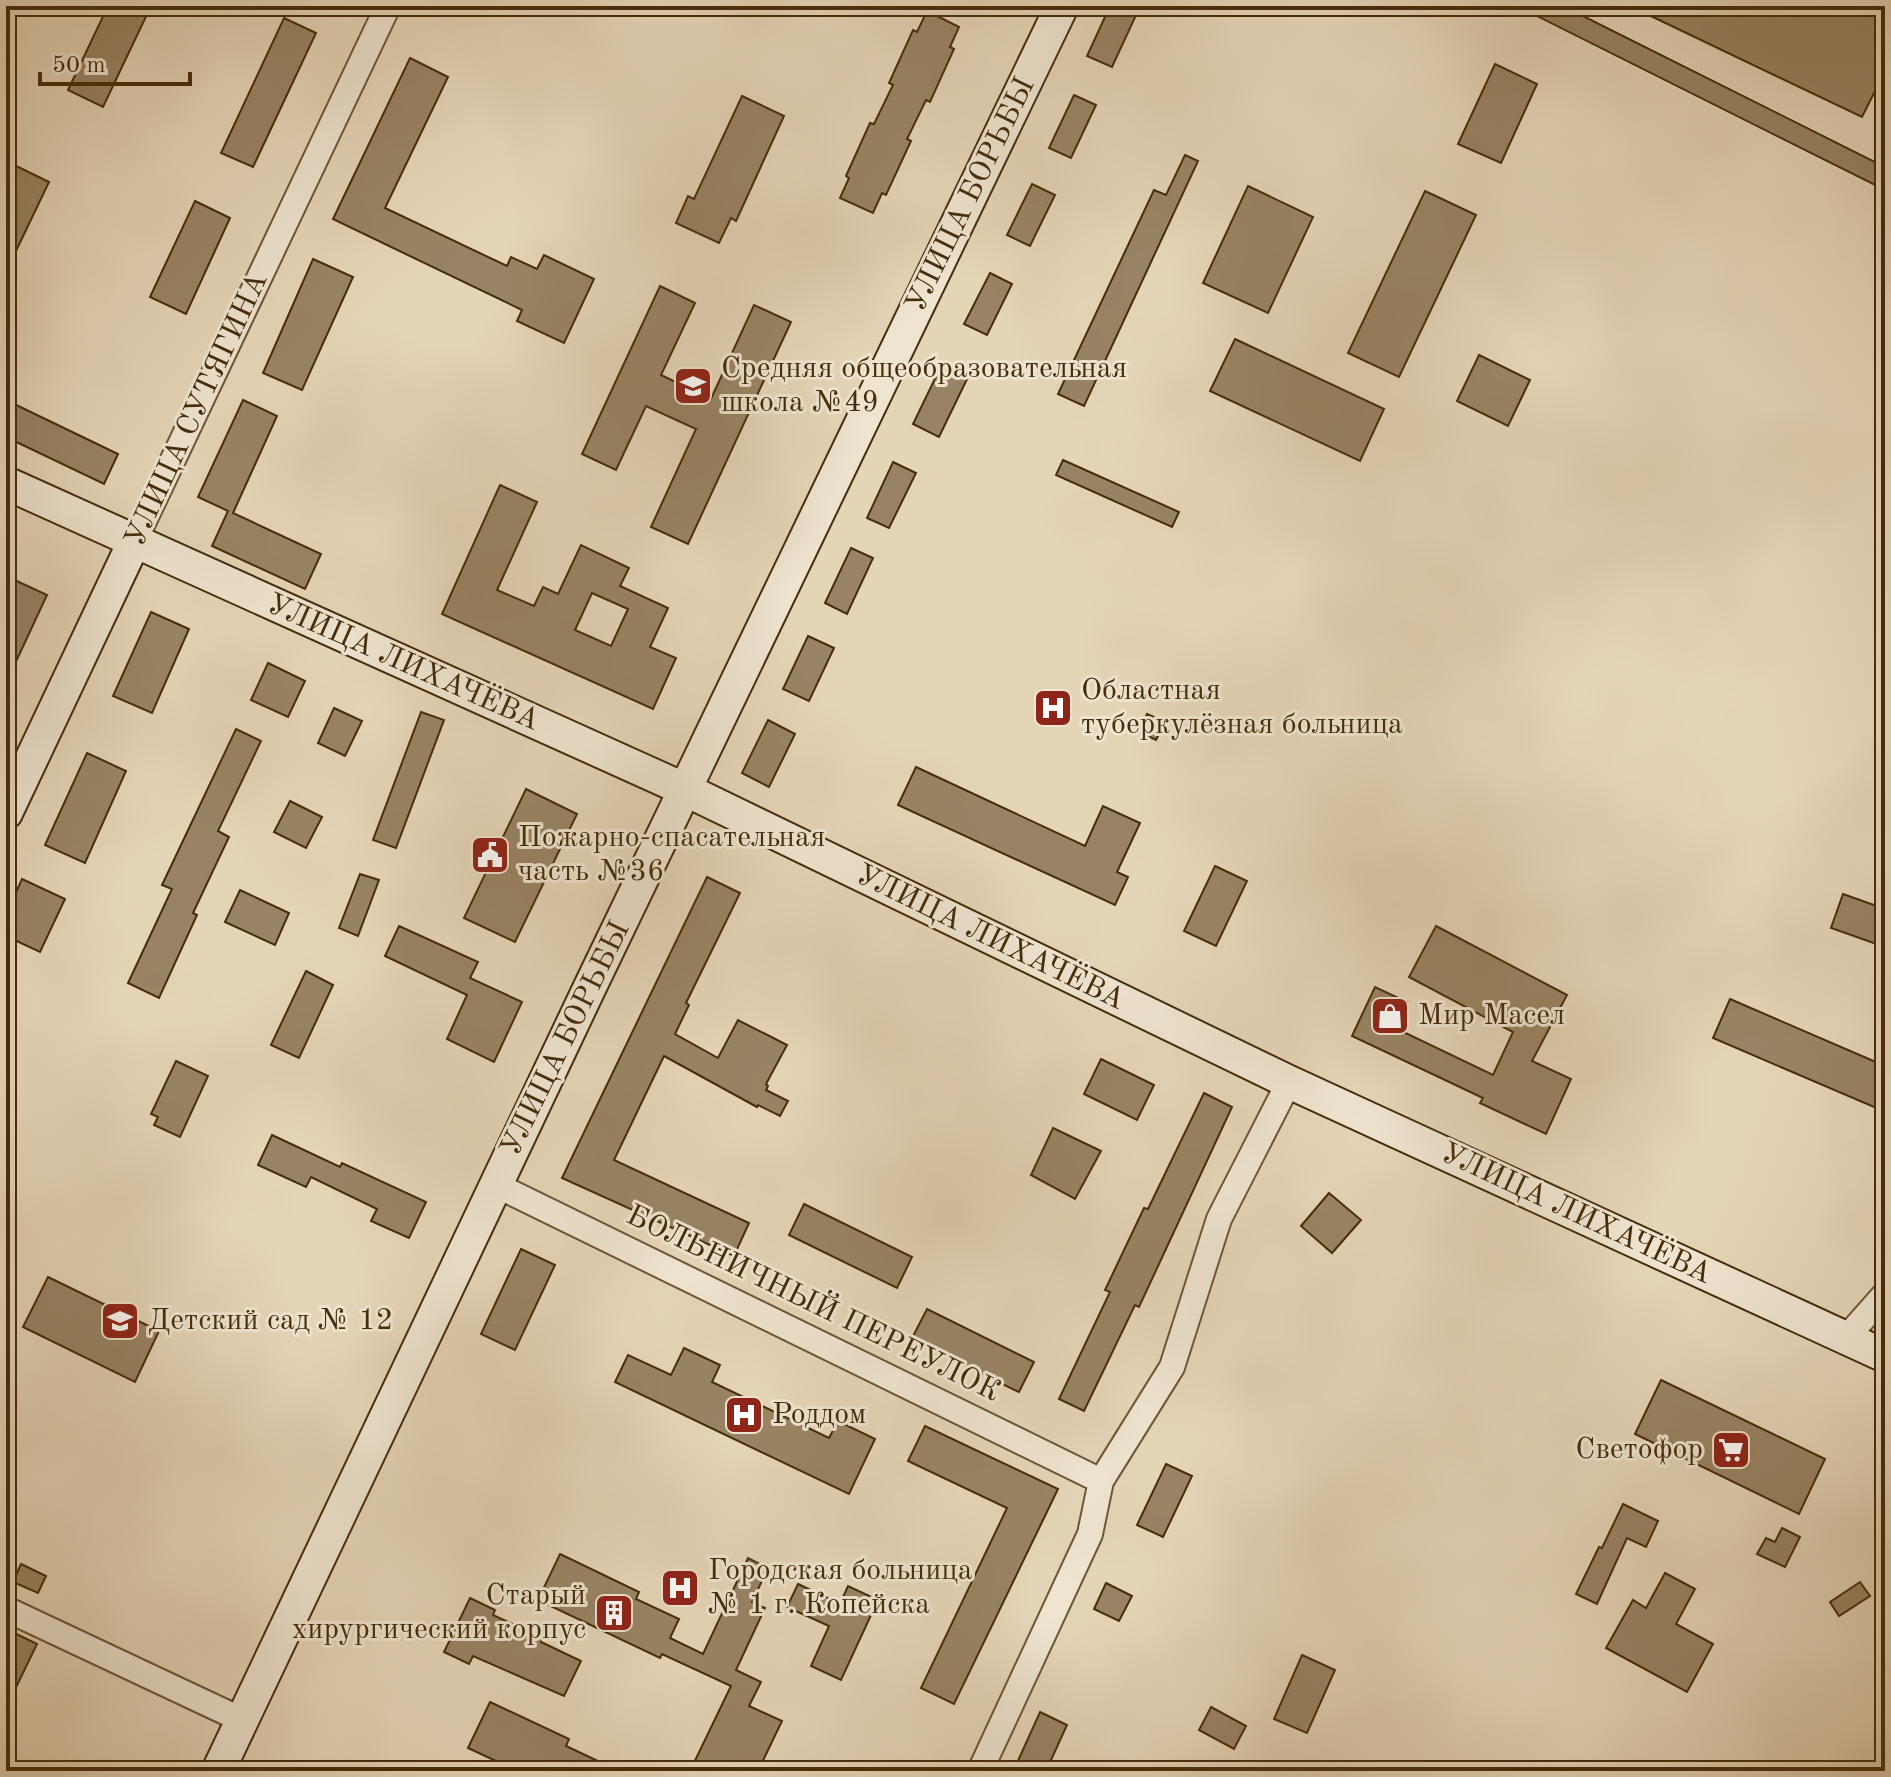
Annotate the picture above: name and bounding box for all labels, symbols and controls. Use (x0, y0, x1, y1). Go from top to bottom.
scale bar (40, 36, 190, 86)
text: 50 m (52, 54, 106, 78)
street label: УЛИЦА БОРЬБЫ (901, 73, 1041, 317)
street label: УЛИЦА СУТЯГИНА (120, 268, 274, 552)
place label: Средняя общеобразовательная школа №49 (721, 354, 1127, 418)
school or university icon: Средняя общеобразовательная школа №49 (672, 365, 714, 407)
street label: УЛИЦА ЛИХАЧЁВА (262, 586, 546, 737)
place label: Областная туберкулёзная больница (1081, 676, 1403, 740)
hospital icon: Областная туберкулёзная больница (1032, 687, 1074, 729)
place label: Пожарно-спасательная часть №36 (518, 823, 825, 887)
public building icon: Пожарно-спасательная часть №36 (469, 834, 511, 876)
street label: УЛИЦА ЛИХАЧЁВА (851, 856, 1131, 1016)
street label: УЛИЦА БОРЬБЫ (496, 917, 636, 1161)
shop icon: Мир Масел (1369, 995, 1411, 1037)
place label: Мир Масел (1418, 1001, 1565, 1031)
street label: УЛИЦА ЛИХАЧЁВА (1436, 1134, 1718, 1290)
street label: БОЛЬНИЧНЫЙ ПЕРЕУЛОК (621, 1195, 1007, 1408)
school or university icon: Детский сад № 12 (99, 1300, 141, 1342)
place label: Детский сад № 12 (148, 1306, 393, 1336)
hospital icon: Роддом (723, 1394, 765, 1436)
place label: Роддом (772, 1400, 866, 1430)
supermarket icon: Светофор (1710, 1429, 1752, 1471)
place label: Светофор (1575, 1435, 1703, 1465)
place label: Городская больница № 1 г. Копейска (708, 1556, 973, 1620)
hospital icon: Городская больница № 1 г. Копейска (659, 1567, 701, 1609)
place label: Старый хирургический корпус (292, 1581, 586, 1645)
building icon: Старый хирургический корпус (593, 1592, 635, 1634)

